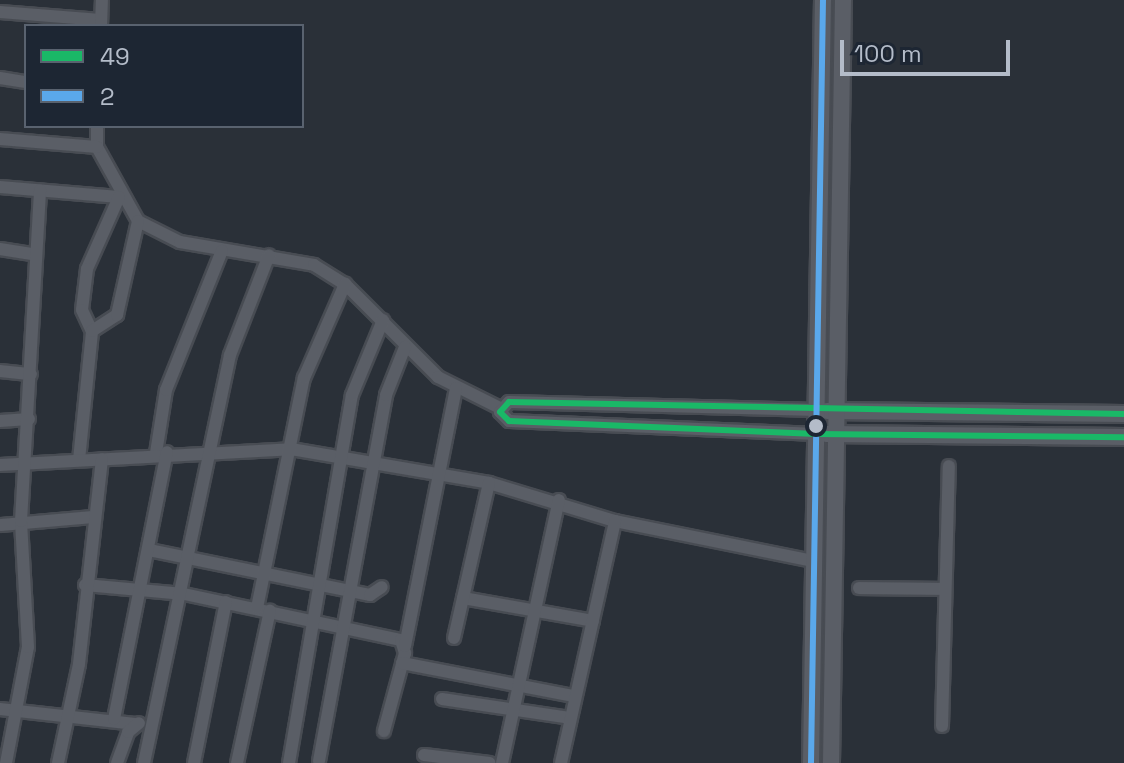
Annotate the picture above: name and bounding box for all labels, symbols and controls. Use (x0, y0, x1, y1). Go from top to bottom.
legend (24, 24, 304, 128)
scale bar (844, 24, 1014, 74)
text: 100 m (854, 38, 922, 69)
text: 49 (100, 41, 130, 72)
text: 2 (100, 81, 114, 112)
unlabelled marker (808, 418, 824, 434)

